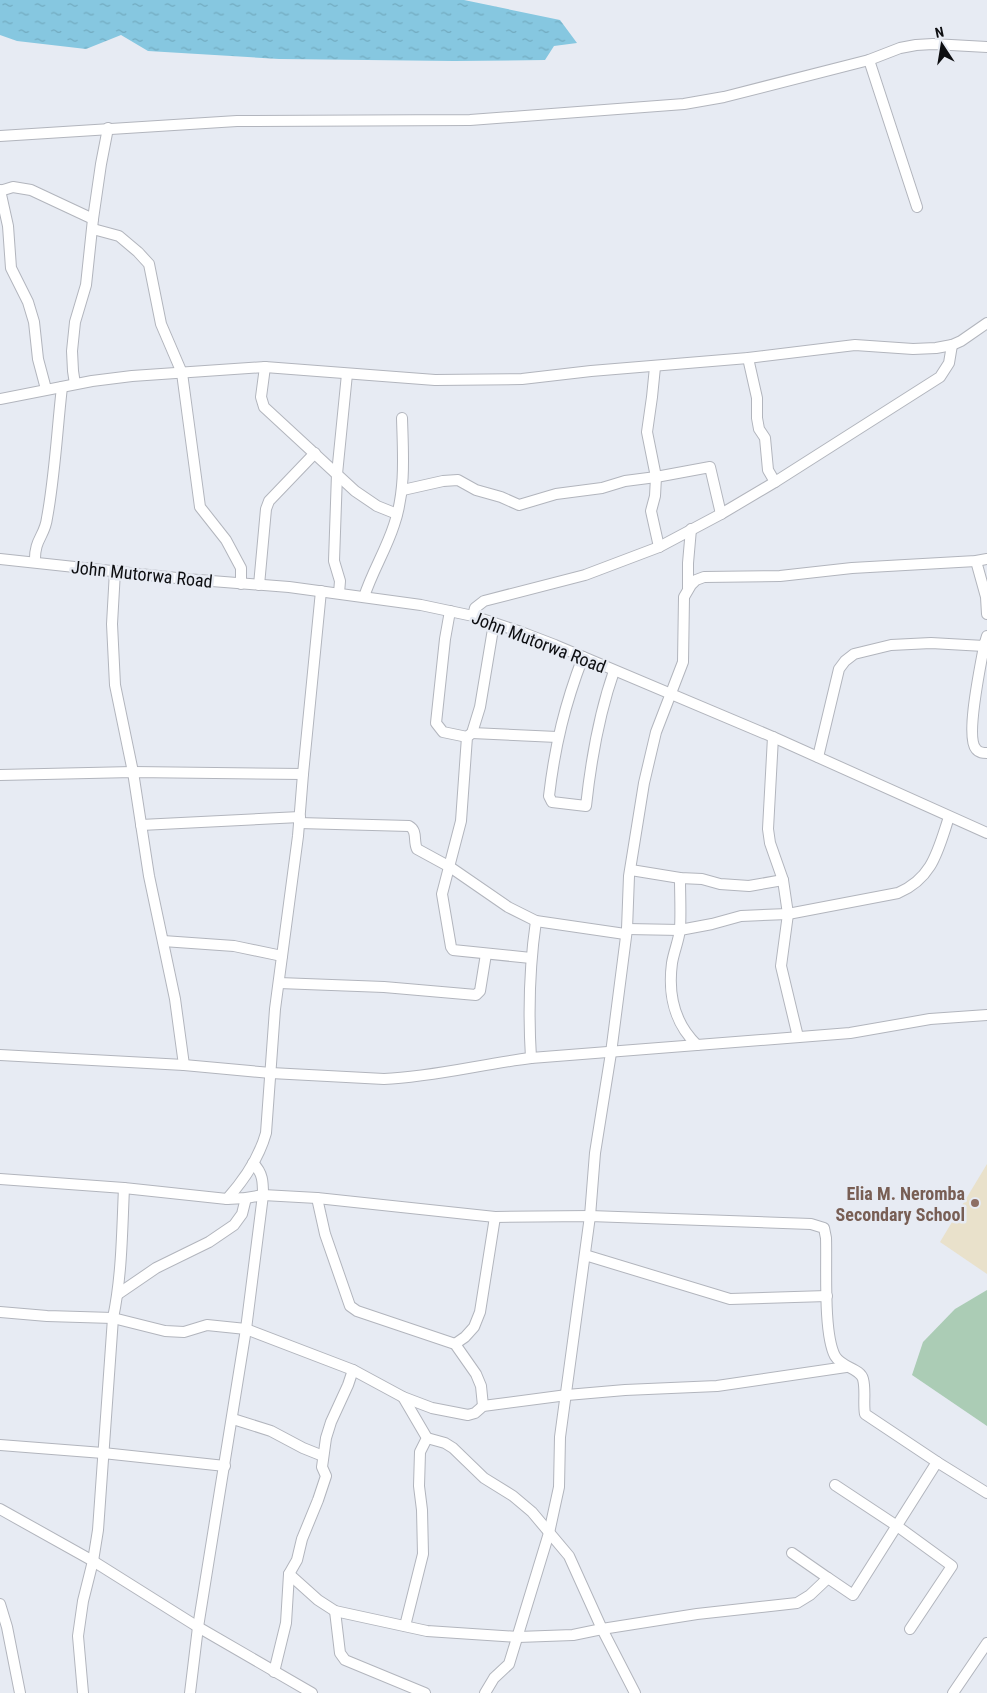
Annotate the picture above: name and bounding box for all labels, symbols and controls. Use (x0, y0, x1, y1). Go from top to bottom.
north arrow (917, 20, 967, 70)
text: N (933, 24, 945, 41)
street label: John Mutorwa Road (70, 556, 214, 592)
street label: John Mutorwa Road (469, 607, 609, 677)
place label: Elia M. Neromba Secondary School (836, 1183, 965, 1225)
marker: Elia M. Neromba Secondary School (969, 1197, 981, 1209)

